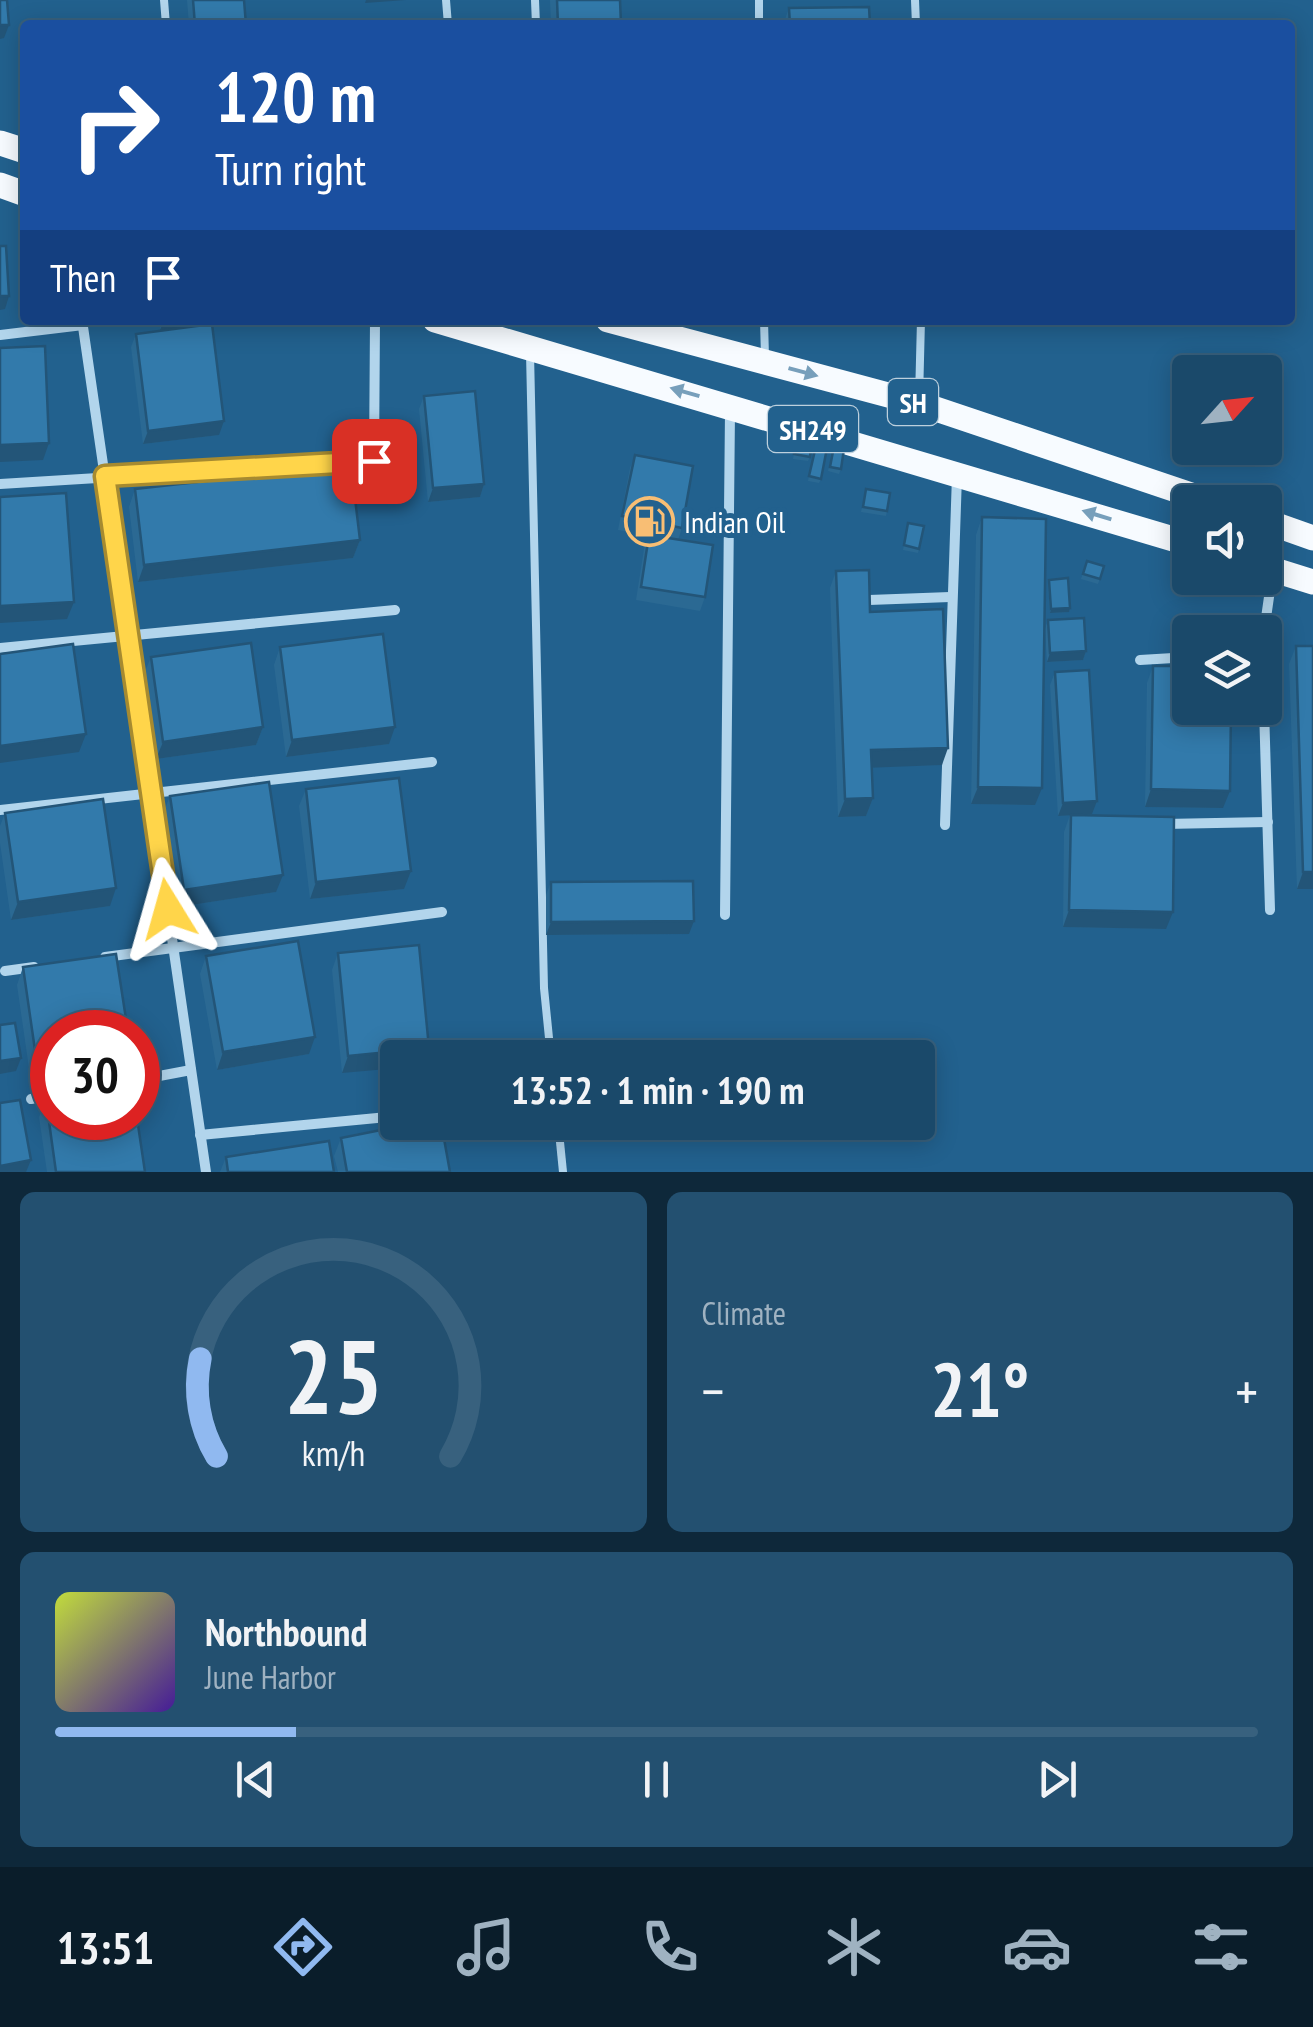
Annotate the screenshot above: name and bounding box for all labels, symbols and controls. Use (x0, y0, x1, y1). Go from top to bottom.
text: 120 m (215, 51, 376, 141)
icon: right (50, 60, 180, 190)
text: Turn right (215, 139, 366, 197)
icon: arrive (136, 250, 191, 305)
text: Then (50, 253, 116, 302)
north arrow (1172, 355, 1282, 465)
map controls (1172, 355, 1282, 725)
one-way arrow (789, 365, 819, 380)
road number: SH (888, 379, 938, 425)
one-way arrow (669, 384, 700, 399)
road number: SH249 (768, 406, 858, 452)
pin (332, 419, 417, 504)
icon: arrive (347, 434, 402, 489)
button: sound (1172, 485, 1282, 595)
fuel station icon: Indian Oil (623, 495, 675, 547)
place label: Indian Oil (684, 502, 785, 541)
one-way arrow (1081, 507, 1112, 522)
button: layers (1172, 615, 1282, 725)
position arrow (116, 857, 220, 961)
speed limit sign: 30 (30, 1010, 160, 1140)
text: 13:52 · 1 min · 190 m (511, 1065, 804, 1114)
text: Climate (702, 1292, 786, 1334)
text: 25 (284, 1308, 383, 1443)
text: 21° (930, 1341, 1029, 1438)
text: − (702, 1355, 724, 1426)
text: + (1235, 1355, 1258, 1426)
text: km/h (302, 1430, 365, 1476)
text: Northbound (205, 1607, 367, 1656)
text: June Harbor (205, 1656, 336, 1698)
icon: previous (228, 1752, 283, 1807)
icon: pause (629, 1752, 684, 1807)
icon: next (1030, 1752, 1085, 1807)
icon: directions (268, 1912, 338, 1982)
icon: music (451, 1912, 521, 1982)
icon: phone (635, 1912, 705, 1982)
icon: climate (819, 1912, 889, 1982)
icon: car (1002, 1912, 1072, 1982)
icon: filters (1186, 1912, 1256, 1982)
text: 13:51 (57, 1918, 154, 1976)

